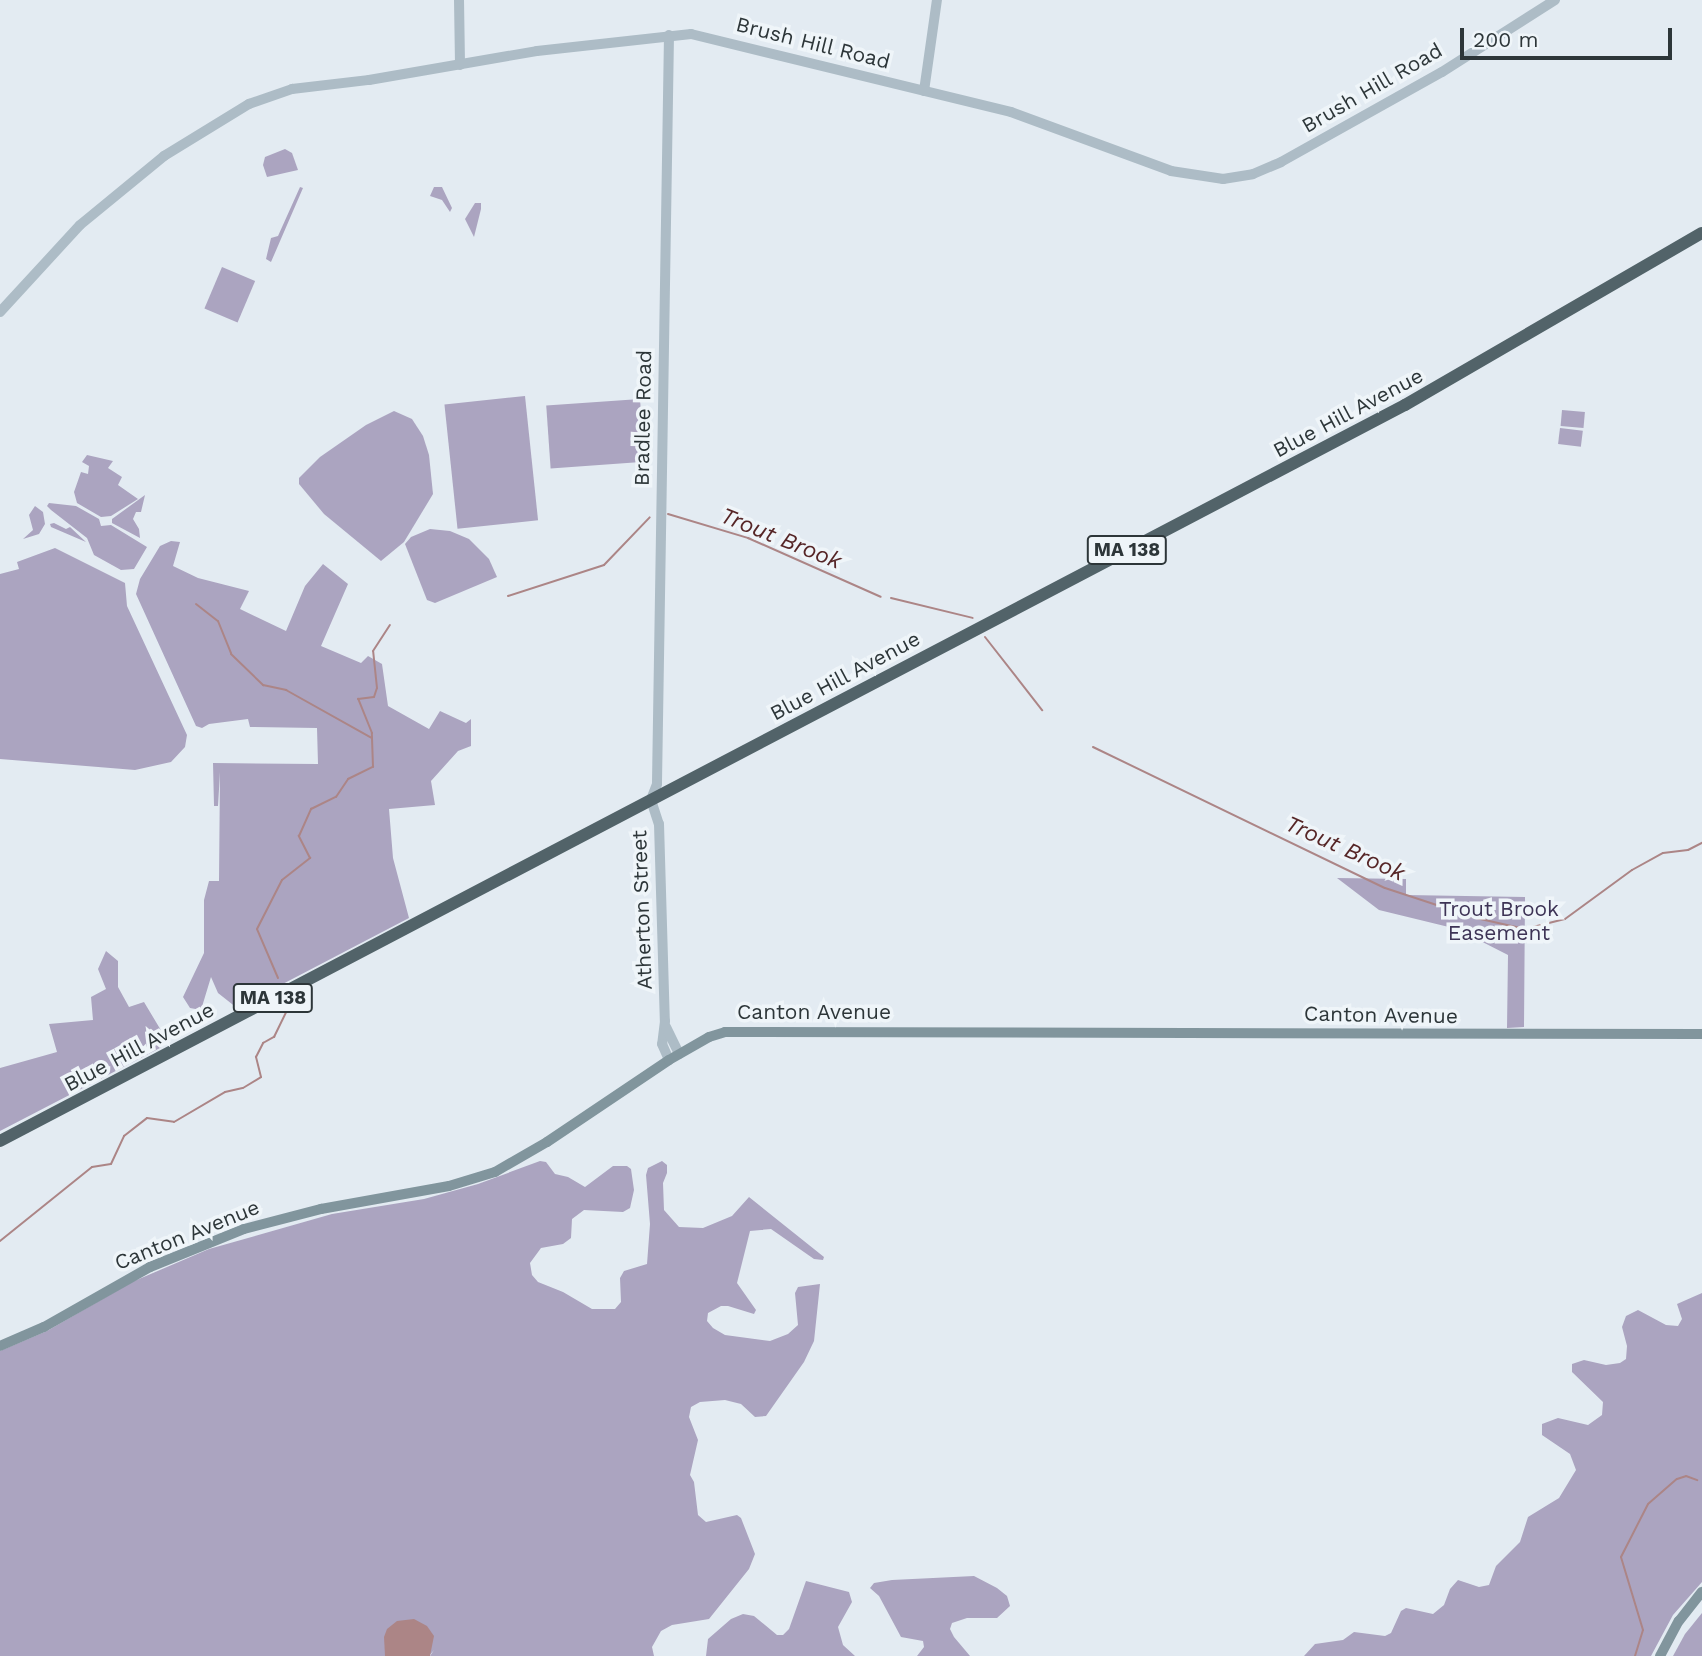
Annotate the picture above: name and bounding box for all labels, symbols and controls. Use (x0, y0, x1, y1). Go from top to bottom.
street label: Brush Hill Road (733, 12, 893, 74)
scale bar (1464, 14, 1676, 58)
text: 200 m (1473, 27, 1539, 52)
street label: Brush Hill Road (1297, 37, 1447, 139)
street label: Bradlee Road (629, 350, 657, 486)
street label: Blue Hill Avenue (1268, 363, 1428, 463)
water label: Trout Brook (716, 502, 846, 576)
road number: MA 138 (1085, 534, 1169, 566)
street label: Blue Hill Avenue (765, 626, 925, 726)
water label: Trout Brook (1281, 810, 1409, 888)
street label: Atherton Street (627, 830, 657, 990)
park label: Trout Brook Easement (1439, 896, 1559, 946)
road number: MA 138 (231, 982, 315, 1014)
street label: Blue Hill Avenue (59, 997, 219, 1097)
street label: Canton Avenue (737, 999, 891, 1025)
street label: Canton Avenue (1303, 1001, 1459, 1029)
street label: Canton Avenue (110, 1194, 264, 1276)

